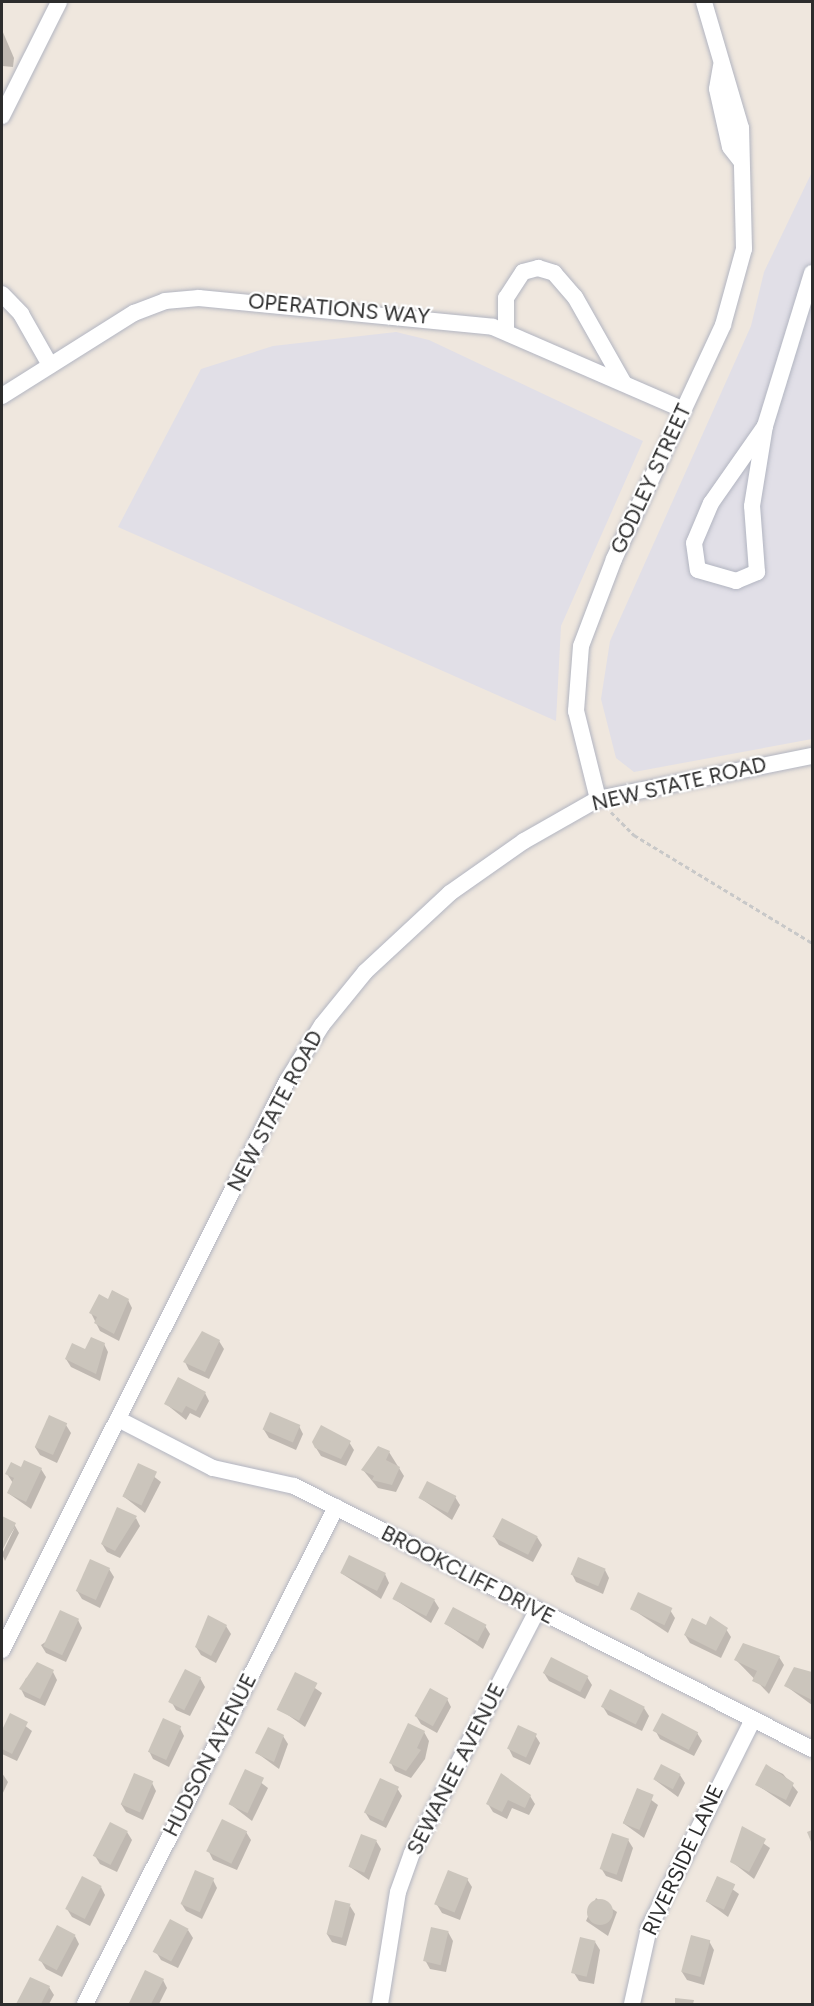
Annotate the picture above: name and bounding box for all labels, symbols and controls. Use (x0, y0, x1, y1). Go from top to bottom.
street label: OPERATIONS WAY (247, 289, 431, 329)
street label: GODLEY STREET (605, 400, 697, 558)
street label: NEW STATE ROAD (589, 752, 769, 816)
street label: NEW STATE ROAD (222, 1026, 328, 1196)
street label: BROOKCLIFF DRIVE (377, 1520, 559, 1630)
street label: HUDSON AVENUE (158, 1669, 262, 1841)
street label: SEWANEE AVENUE (402, 1679, 510, 1859)
street label: RIVERSIDE LANE (637, 1781, 729, 1939)

